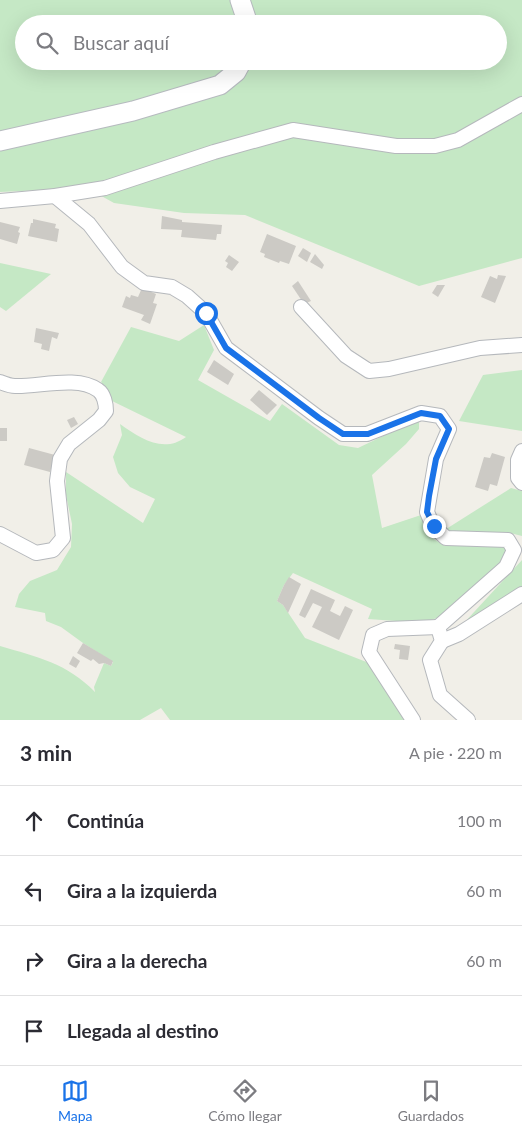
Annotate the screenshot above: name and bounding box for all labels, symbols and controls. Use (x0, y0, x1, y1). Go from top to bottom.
search box (15, 15, 507, 70)
icon: search (33, 29, 61, 57)
text: Buscar aquí (73, 31, 169, 54)
route start (195, 302, 218, 325)
route end (423, 515, 446, 538)
text: 3 min (20, 740, 72, 765)
text: A pie · 220 m (409, 743, 502, 762)
icon: ahead (20, 807, 48, 835)
text: Continúa (67, 809, 144, 832)
text: 100 m (457, 811, 502, 830)
icon: left (20, 877, 48, 905)
text: Gira a la izquierda (67, 879, 217, 902)
text: 60 m (466, 881, 502, 900)
icon: right (20, 947, 48, 975)
text: Gira a la derecha (67, 949, 207, 972)
text: 60 m (466, 951, 502, 970)
icon: arrive (20, 1017, 48, 1045)
text: Llegada al destino (67, 1019, 219, 1042)
tab: Mapa (58, 1077, 92, 1124)
tab: Cómo llegar (208, 1077, 282, 1124)
tab: Guardados (398, 1077, 464, 1124)

